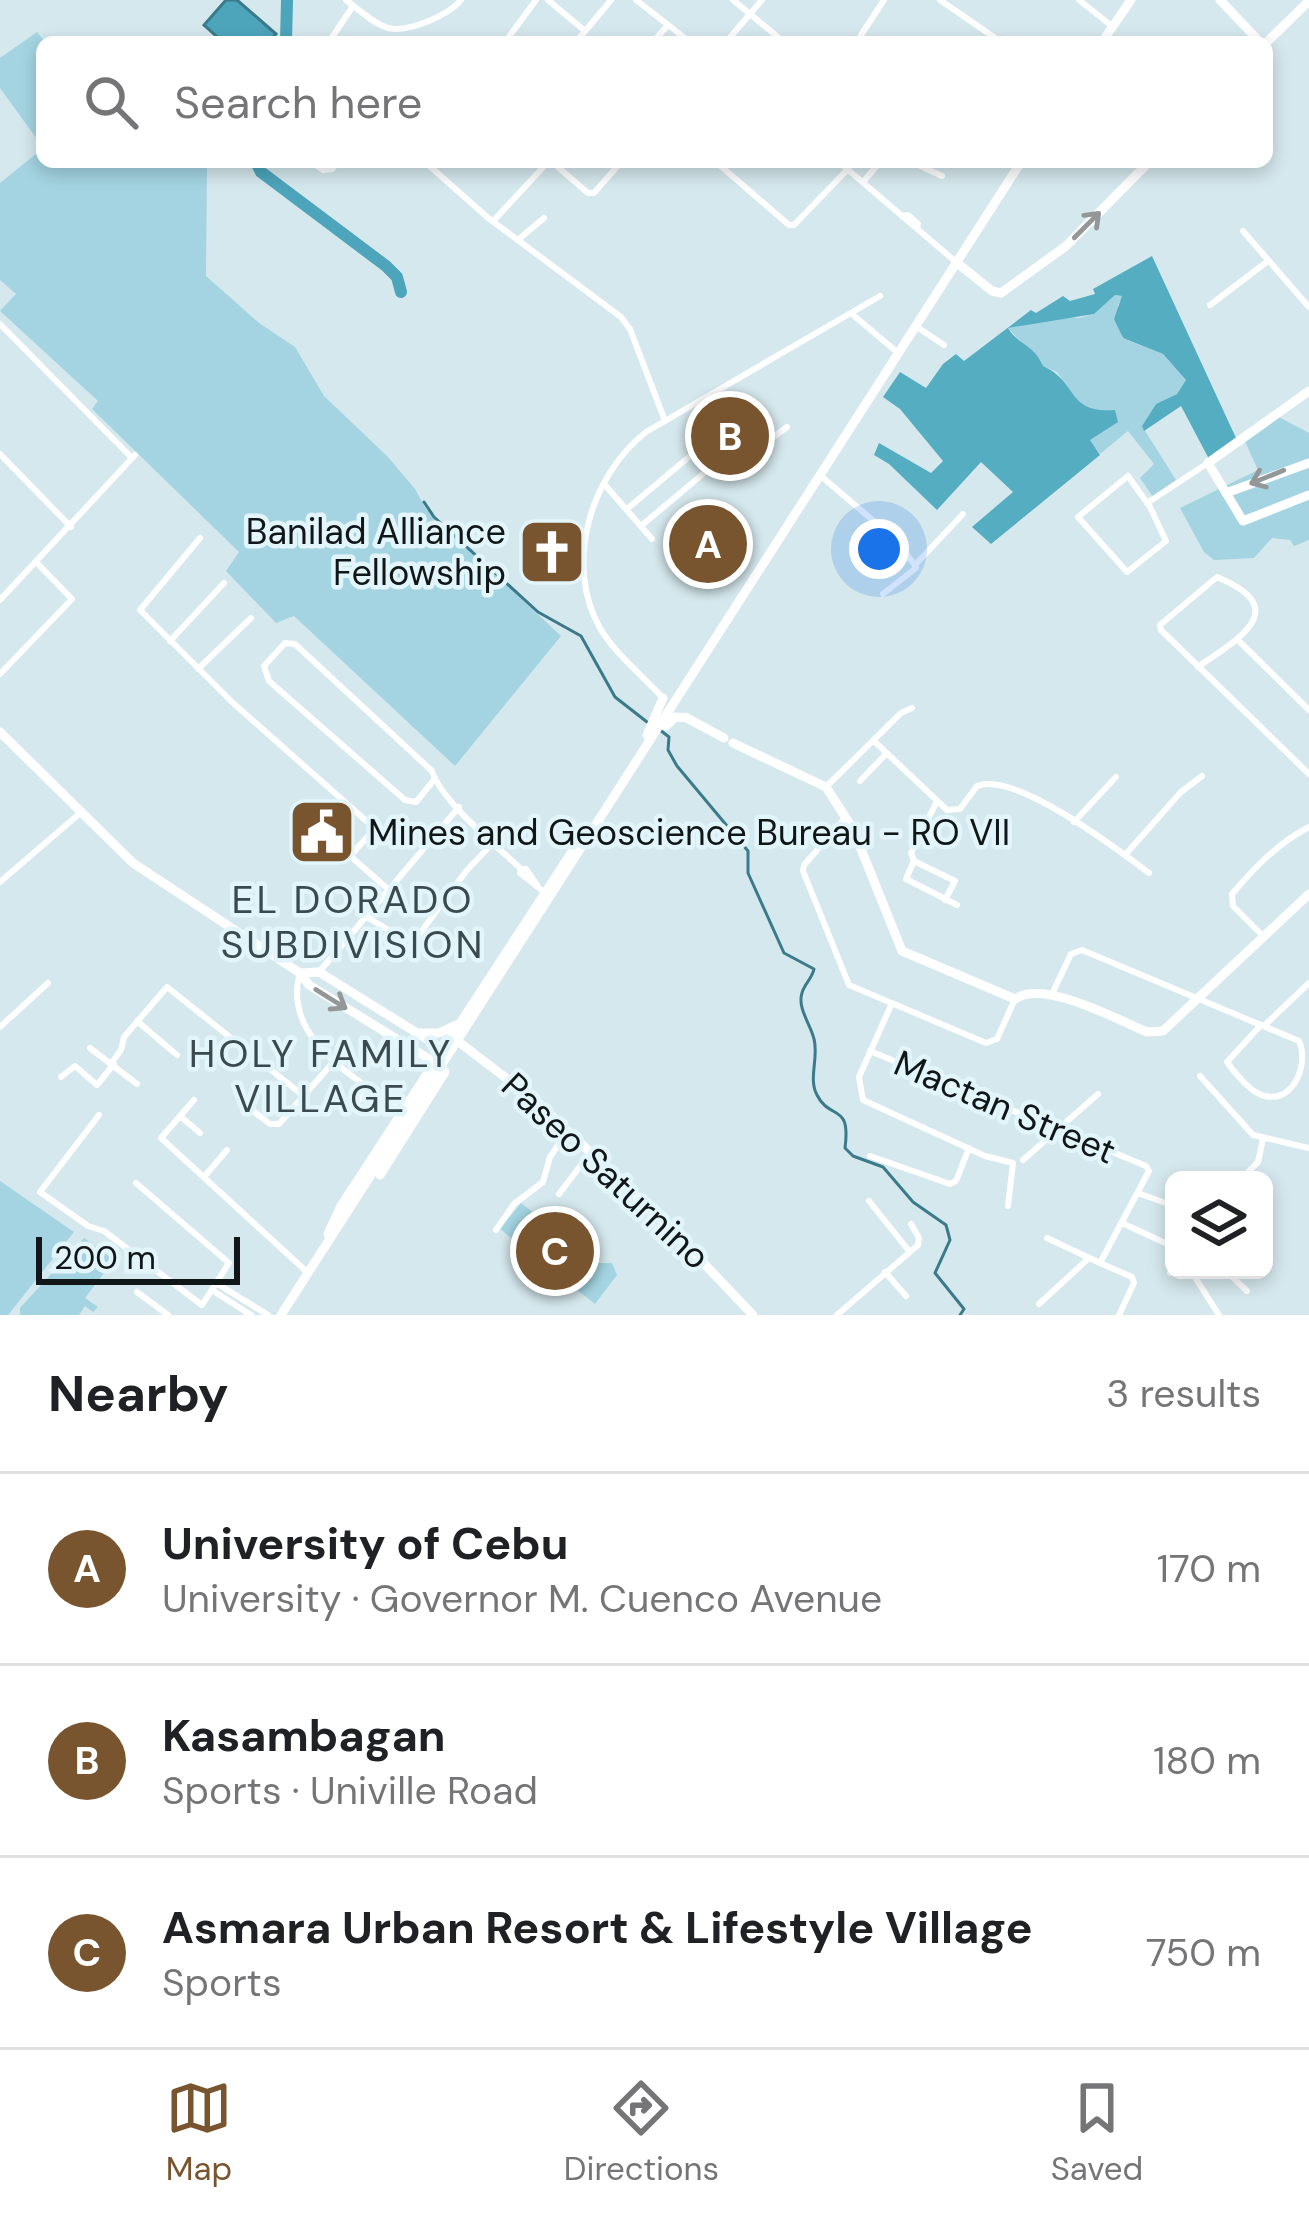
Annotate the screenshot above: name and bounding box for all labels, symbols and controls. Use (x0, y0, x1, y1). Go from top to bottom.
search box (36, 36, 1273, 168)
icon: search (78, 69, 144, 135)
text: Search here (174, 73, 422, 132)
one-way arrow (1072, 211, 1101, 240)
pin: B (691, 391, 769, 481)
one-way arrow (1250, 468, 1287, 489)
pin: A (669, 499, 747, 589)
place label: Banilad Alliance Fellowship (246, 508, 506, 596)
church icon: Banilad Alliance Fellowship (517, 517, 587, 587)
your location (849, 519, 909, 579)
public building icon: Mines and Geoscience Bureau - RO VII (287, 797, 357, 867)
place label: Mines and Geoscience Bureau - RO VII (368, 809, 1010, 856)
district label: EL DORADO SUBDIVISION (221, 874, 485, 970)
one-way arrow (313, 987, 347, 1011)
district label: HOLY FAMILY VILLAGE (189, 1028, 453, 1124)
street label: Mactan Street (887, 1039, 1123, 1175)
street label: Paseo Saturnino (492, 1062, 720, 1280)
map controls (1165, 1171, 1273, 1279)
button: layers (1165, 1171, 1273, 1279)
pin: C (516, 1206, 594, 1296)
scale bar (36, 1231, 240, 1284)
text: 200 m (54, 1236, 156, 1279)
text: Nearby (48, 1360, 229, 1427)
text: 3 results (1106, 1368, 1261, 1419)
text: University of Cebu (162, 1514, 569, 1573)
text: A (73, 1543, 101, 1594)
text: 170 m (1157, 1543, 1261, 1594)
text: University · Governor M. Cuenco Avenue (162, 1573, 882, 1624)
text: Kasambagan (162, 1706, 446, 1765)
text: B (75, 1735, 99, 1786)
text: 180 m (1153, 1735, 1261, 1786)
text: Sports · Univille Road (162, 1765, 538, 1816)
text: Asmara Urban Resort & Lifestyle Village (162, 1898, 1032, 1957)
text: C (73, 1927, 101, 1978)
text: 750 m (1146, 1927, 1261, 1978)
text: Sports (162, 1957, 281, 2008)
tab: Map (166, 2075, 232, 2190)
tab: Directions (564, 2075, 719, 2190)
tab: Saved (1051, 2075, 1143, 2190)

